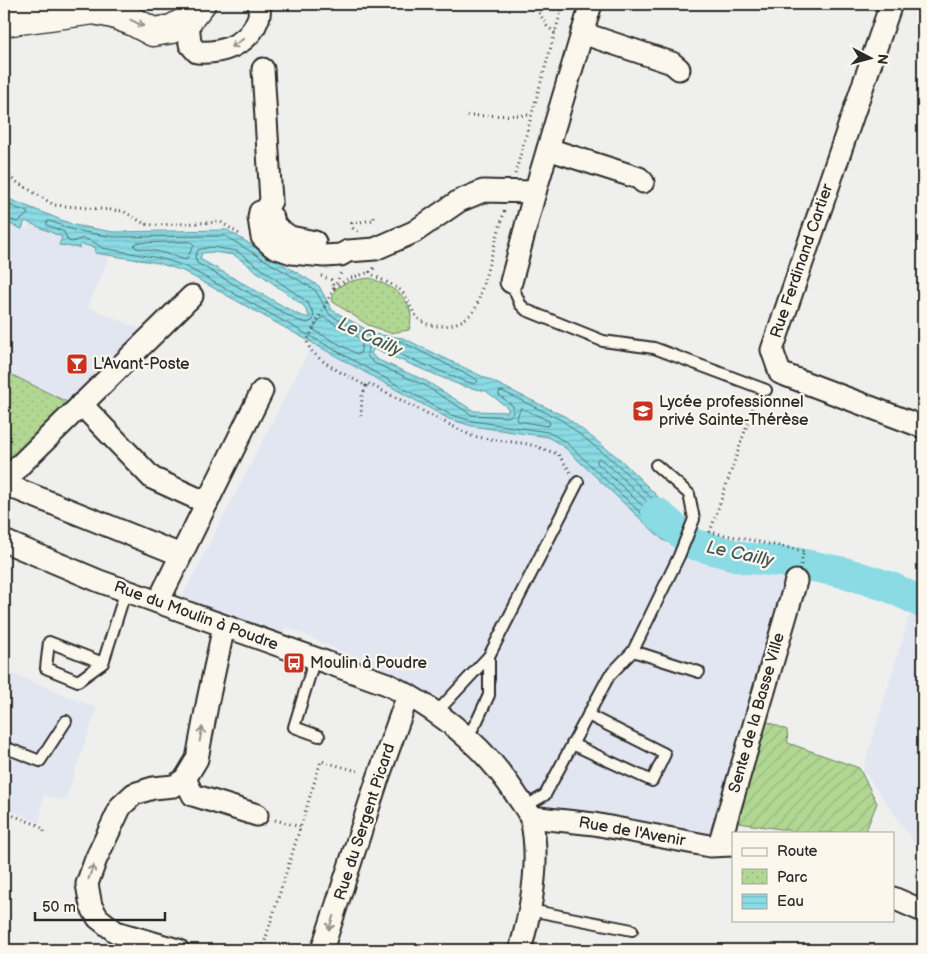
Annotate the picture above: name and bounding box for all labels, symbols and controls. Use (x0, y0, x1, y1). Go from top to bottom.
one-way arrow (129, 19, 144, 29)
north arrow (844, 32, 894, 82)
one-way arrow (230, 39, 244, 49)
text: N (873, 53, 891, 65)
street label: Rue Ferdinand Cartier (767, 181, 837, 341)
water label: Le Cailly (335, 313, 406, 361)
bar icon: L'Avant-Poste (65, 352, 89, 376)
place label: L'Avant-Poste (93, 355, 190, 374)
place label: Lycée professionnel privé Sainte-Thérèse (659, 393, 809, 430)
school or university icon: Lycée professionnel privé Sainte-Thérèse (631, 399, 655, 423)
water label: Le Cailly (705, 537, 776, 572)
street label: Rue du Moulin à Poudre (111, 577, 281, 655)
street label: Sente de la Basse Ville (725, 630, 789, 795)
bus stop icon: Moulin à Poudre (282, 651, 306, 675)
place label: Moulin à Poudre (310, 654, 428, 673)
one-way arrow (197, 726, 207, 742)
street label: Rue du Sergent Picard (331, 741, 399, 903)
street label: Rue de l'Avenir (577, 813, 687, 851)
legend (732, 832, 894, 922)
text: Route (777, 842, 818, 861)
one-way arrow (87, 865, 96, 881)
text: Parc (777, 868, 807, 887)
scale bar (35, 889, 165, 921)
text: Eau (777, 892, 804, 911)
text: 50 m (42, 898, 76, 917)
one-way arrow (326, 915, 336, 931)

